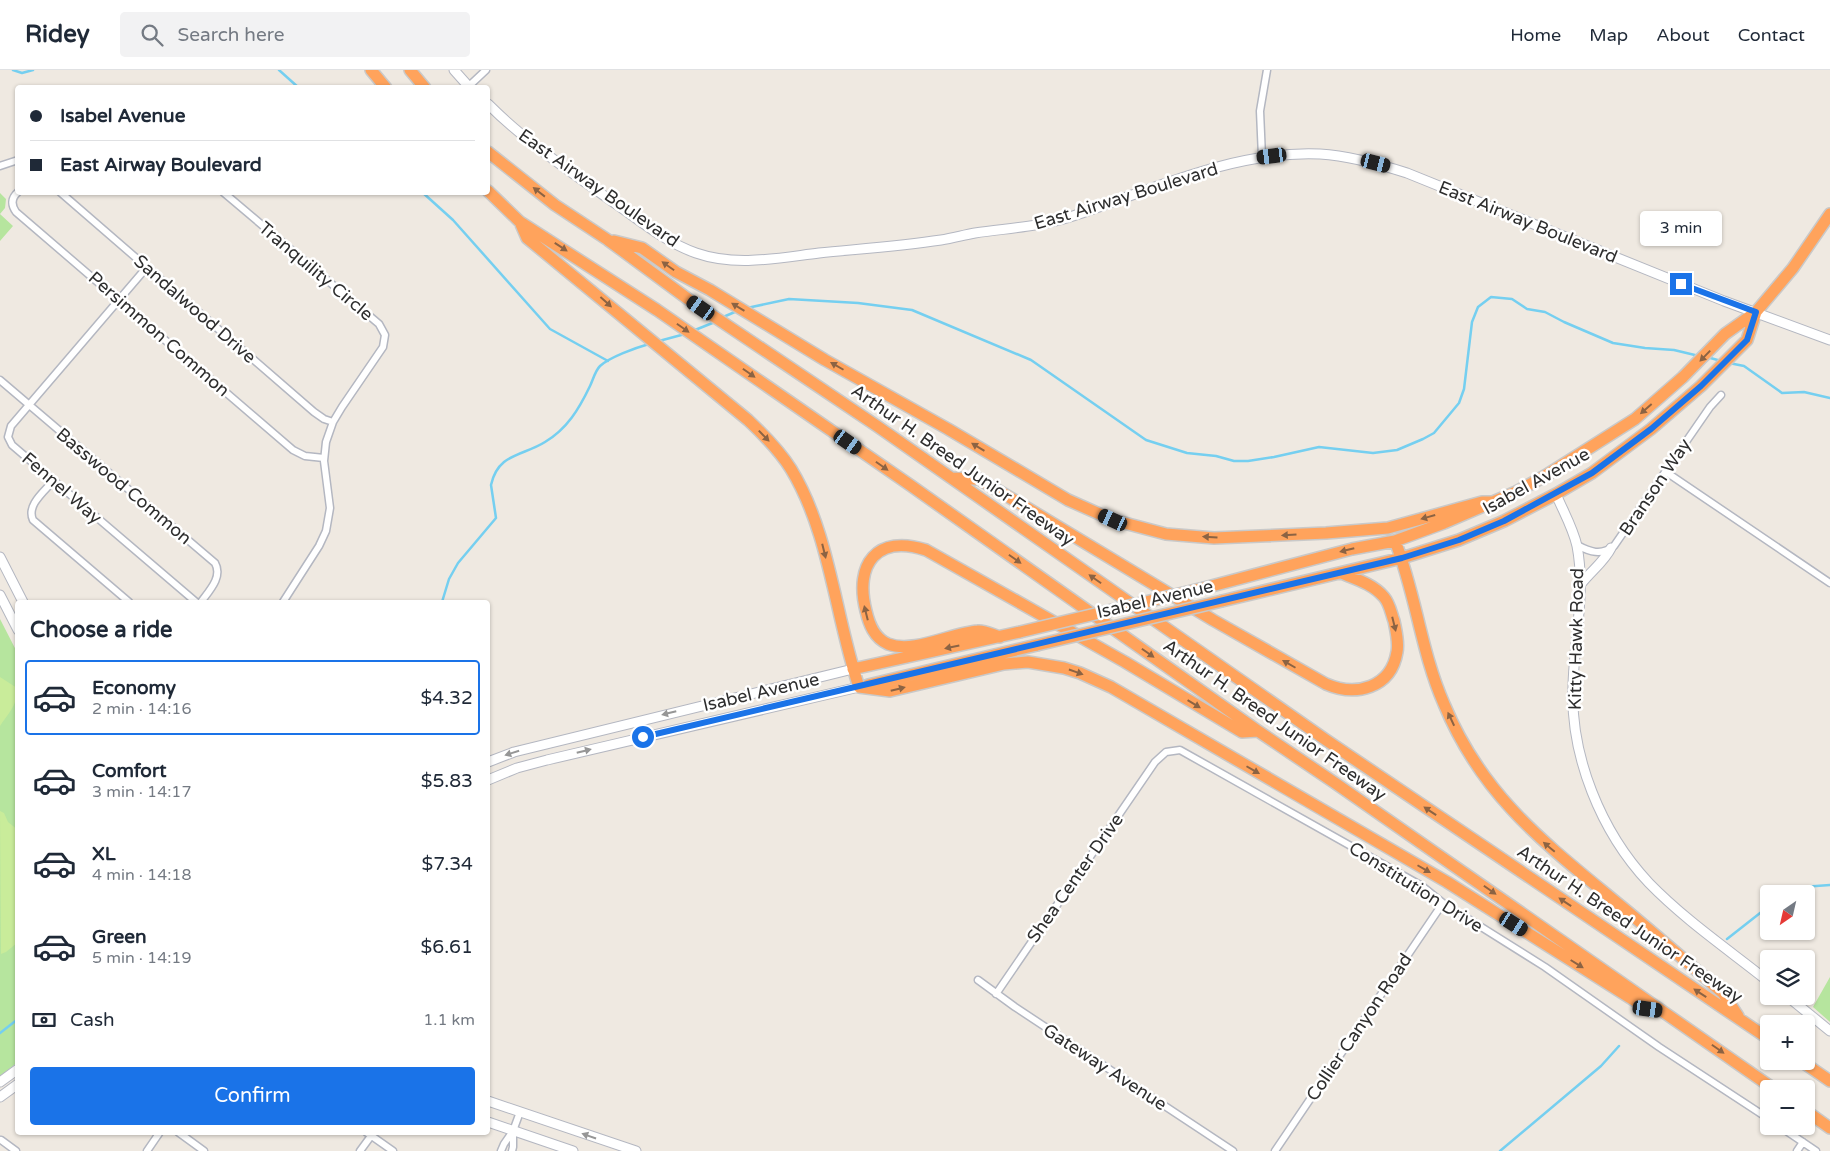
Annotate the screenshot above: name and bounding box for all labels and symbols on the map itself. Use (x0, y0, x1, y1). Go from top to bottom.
street label: East Airway Boulevard (514, 124, 684, 252)
car (1256, 147, 1287, 165)
car (1359, 152, 1392, 174)
street label: East Airway Boulevard (1031, 158, 1221, 234)
street label: East Airway Boulevard (1435, 176, 1621, 268)
one-way arrow (533, 187, 546, 198)
callout: 3 min (1640, 212, 1722, 246)
street label: Tranquility Circle (254, 217, 378, 325)
one-way arrow (555, 242, 568, 252)
street label: Sandalwood Drive (129, 250, 261, 368)
one-way arrow (661, 261, 675, 271)
street label: Persimmon Common (84, 267, 234, 401)
route end (1670, 273, 1692, 295)
car (684, 293, 717, 323)
one-way arrow (599, 296, 612, 307)
one-way arrow (732, 303, 745, 312)
one-way arrow (676, 323, 690, 332)
one-way arrow (1699, 349, 1711, 361)
one-way arrow (830, 362, 843, 371)
one-way arrow (742, 368, 755, 378)
street label: Arthur H. Breed Junior Freeway (847, 379, 1079, 551)
one-way arrow (1640, 403, 1653, 414)
street label: Basswood Common (52, 423, 196, 549)
car (831, 427, 864, 457)
one-way arrow (758, 429, 770, 441)
street label: Branson Way (1614, 434, 1696, 540)
one-way arrow (971, 442, 984, 451)
street label: Isabel Avenue (1479, 443, 1593, 519)
street label: Fennel Way (18, 447, 107, 529)
one-way arrow (875, 461, 889, 471)
car (1096, 507, 1129, 533)
one-way arrow (1420, 513, 1435, 521)
one-way arrow (1281, 531, 1297, 539)
one-way arrow (1202, 533, 1218, 541)
one-way arrow (820, 544, 828, 559)
one-way arrow (1339, 546, 1354, 554)
one-way arrow (1008, 554, 1022, 564)
street label: Kitty Hawk Road (1564, 568, 1588, 710)
one-way arrow (1088, 574, 1102, 584)
street label: Isabel Avenue (1095, 575, 1215, 623)
one-way arrow (862, 605, 870, 620)
one-way arrow (1390, 617, 1398, 632)
street label: Arthur H. Breed Junior Freeway (1159, 634, 1391, 806)
one-way arrow (944, 643, 959, 651)
one-way arrow (1141, 648, 1154, 658)
one-way arrow (1282, 659, 1296, 668)
street label: Isabel Avenue (701, 668, 821, 716)
one-way arrow (1069, 668, 1084, 676)
one-way arrow (890, 684, 905, 692)
one-way arrow (1188, 699, 1201, 708)
one-way arrow (662, 710, 677, 718)
one-way arrow (1446, 712, 1455, 727)
route start (632, 726, 654, 748)
one-way arrow (577, 747, 592, 755)
one-way arrow (504, 750, 519, 758)
one-way arrow (1247, 765, 1260, 774)
one-way arrow (1424, 806, 1437, 816)
street label: Shea Center Drive (1022, 809, 1128, 947)
street label: Constitution Drive (1345, 837, 1487, 937)
street label: Arthur H. Breed Junior Freeway (1513, 840, 1747, 1008)
one-way arrow (1543, 841, 1556, 852)
one-way arrow (1418, 864, 1431, 873)
one-way arrow (1483, 885, 1497, 895)
north arrow (1760, 885, 1815, 940)
one-way arrow (1558, 897, 1572, 907)
car (1497, 910, 1530, 938)
street label: Collier Canyon Road (1301, 949, 1417, 1105)
one-way arrow (1570, 960, 1583, 969)
one-way arrow (1693, 988, 1706, 998)
car (1632, 999, 1663, 1019)
street label: Gateway Avenue (1039, 1019, 1171, 1115)
one-way arrow (1711, 1044, 1725, 1054)
one-way arrow (582, 1131, 597, 1139)

